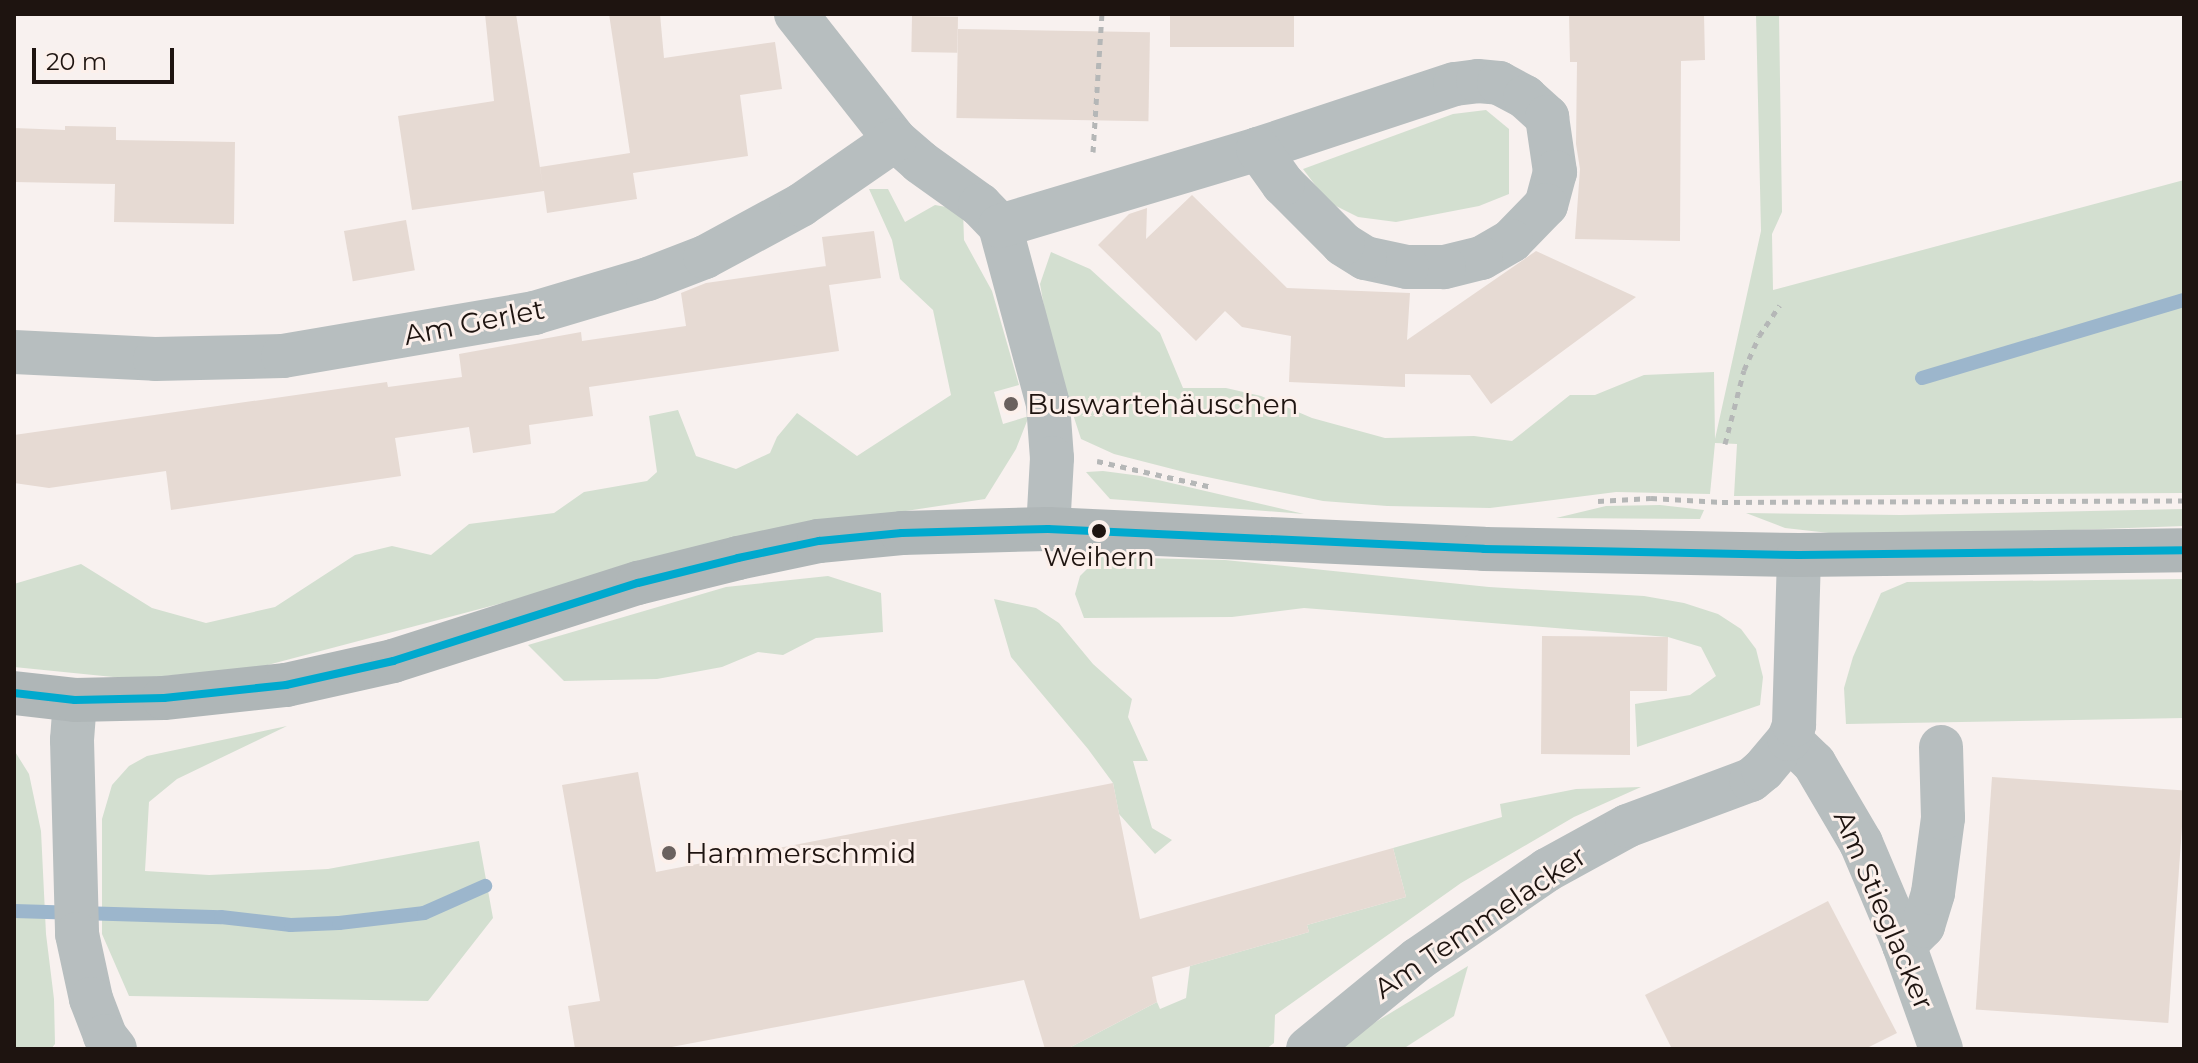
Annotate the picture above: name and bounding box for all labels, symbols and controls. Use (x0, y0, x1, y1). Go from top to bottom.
scale bar (36, 32, 178, 82)
text: 20 m (46, 47, 107, 76)
street label: Am Gerlet (401, 292, 547, 352)
place label: Buswartehäuschen (1027, 387, 1299, 421)
marker: Buswartehäuschen (1002, 395, 1020, 413)
marker: Weihern (1091, 523, 1107, 539)
place label: Weihern (1043, 542, 1155, 574)
street label: Am Stieglacker (1827, 805, 1941, 1015)
place label: Hammerschmid (685, 836, 916, 870)
street label: Am Temmelacker (1367, 839, 1593, 1005)
marker: Hammerschmid (660, 844, 678, 862)

